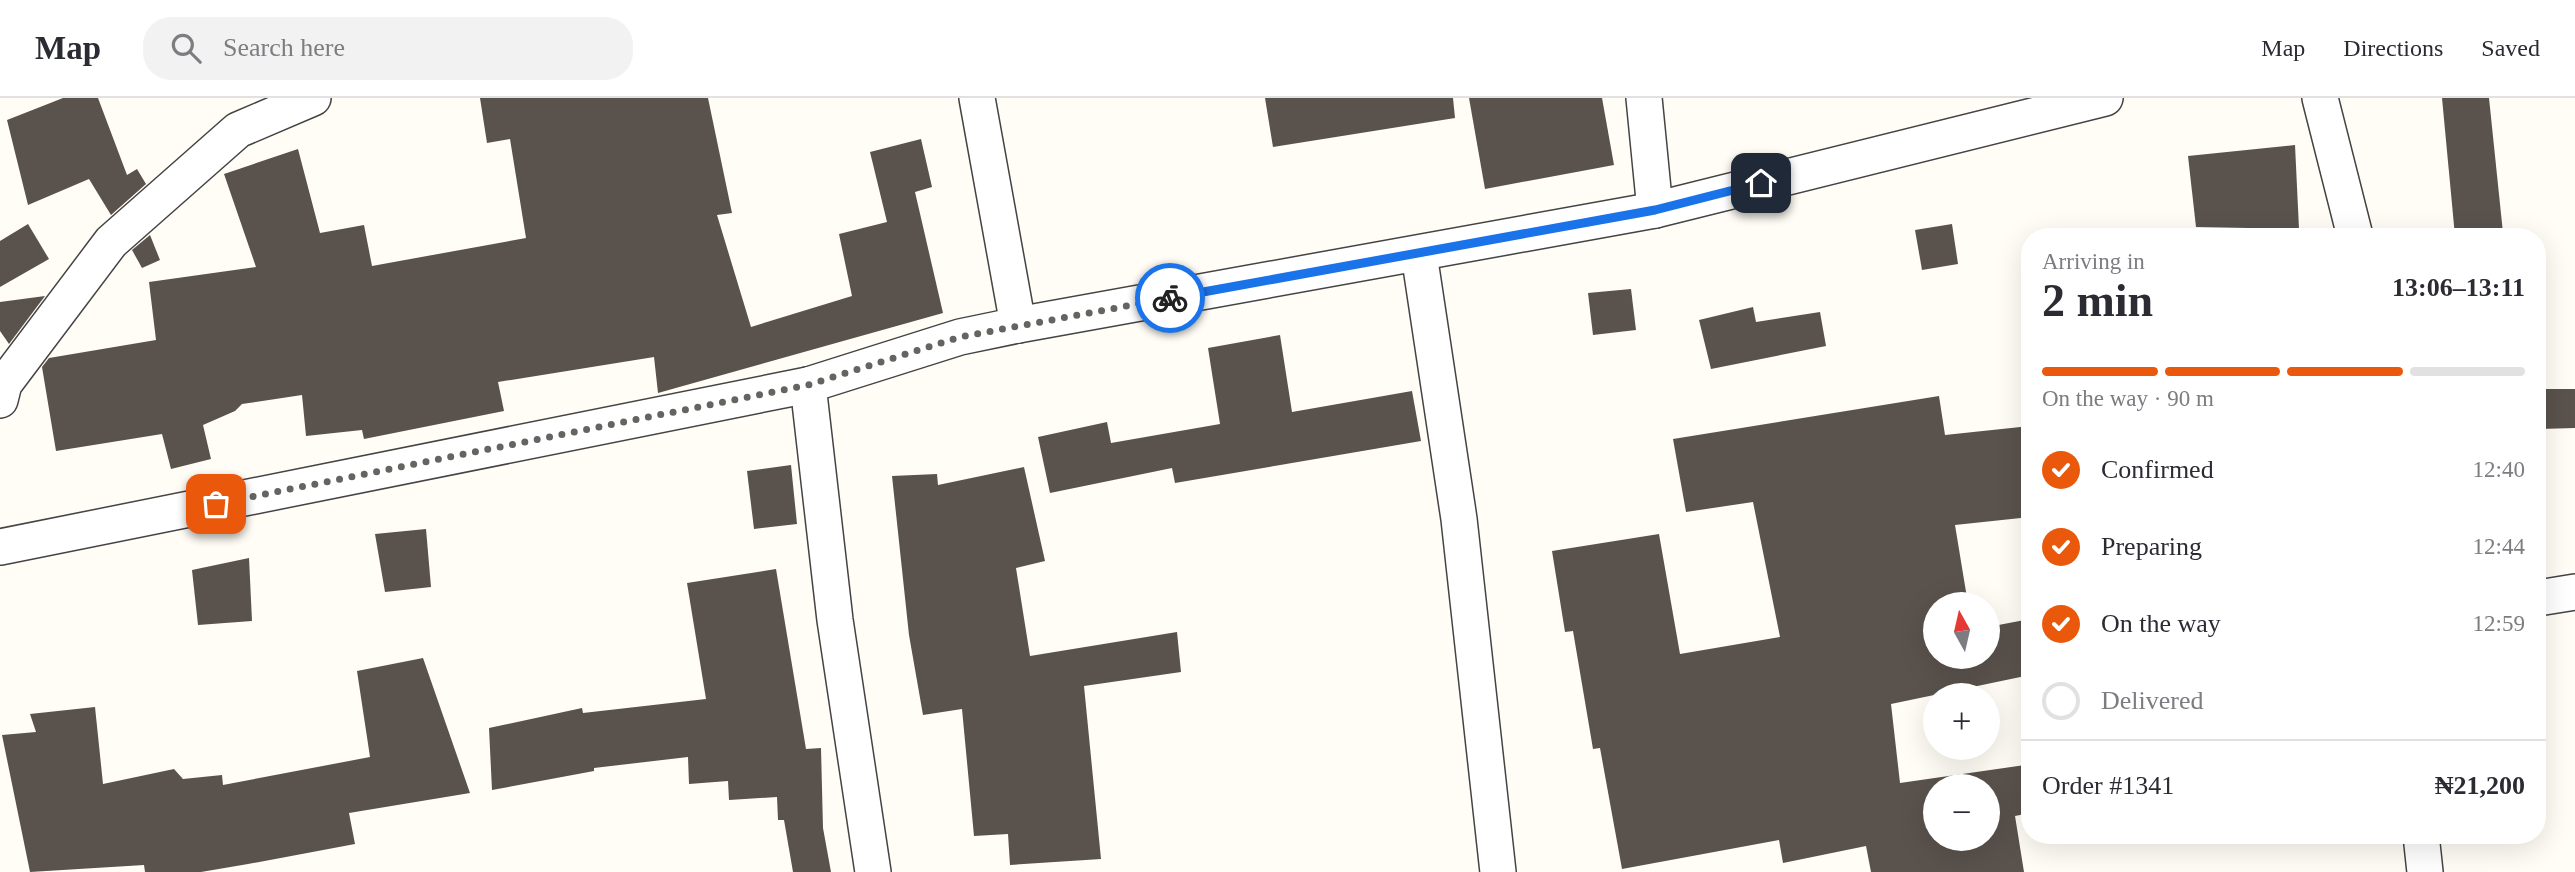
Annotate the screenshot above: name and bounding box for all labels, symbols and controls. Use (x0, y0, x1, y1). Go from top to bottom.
search box (143, 17, 633, 80)
icon: search (167, 29, 205, 67)
text: Map (35, 30, 101, 66)
text: Search here (223, 33, 345, 62)
text: Map (2261, 35, 2305, 61)
text: Directions (2343, 35, 2443, 61)
text: Saved (2481, 35, 2540, 61)
pin (1731, 153, 1791, 213)
icon: home (1742, 164, 1780, 202)
text: Arriving in (2042, 249, 2145, 274)
courier (1135, 263, 1205, 333)
text: 13:06–13:11 (2392, 273, 2525, 302)
text: 2 min (2042, 275, 2153, 326)
icon: bike (1151, 279, 1189, 317)
text: On the way · 90 m (2042, 386, 2214, 411)
icon: check (2042, 451, 2080, 489)
text: Confirmed (2101, 455, 2214, 484)
text: 12:40 (2473, 457, 2525, 482)
pin (186, 474, 246, 534)
icon: bag (197, 485, 235, 523)
icon: check (2042, 528, 2080, 566)
text: Preparing (2101, 532, 2202, 561)
text: 12:44 (2473, 534, 2525, 559)
north arrow (1923, 592, 2000, 668)
map controls (1923, 592, 2000, 851)
icon: check (2042, 605, 2080, 643)
text: On the way (2101, 609, 2221, 638)
text: 12:59 (2473, 611, 2525, 636)
button: + (1923, 683, 2000, 760)
text: Delivered (2101, 686, 2204, 715)
text: Order #1341 (2042, 771, 2174, 800)
text: ₦21,200 (2435, 771, 2525, 800)
button: − (1923, 774, 2000, 851)

